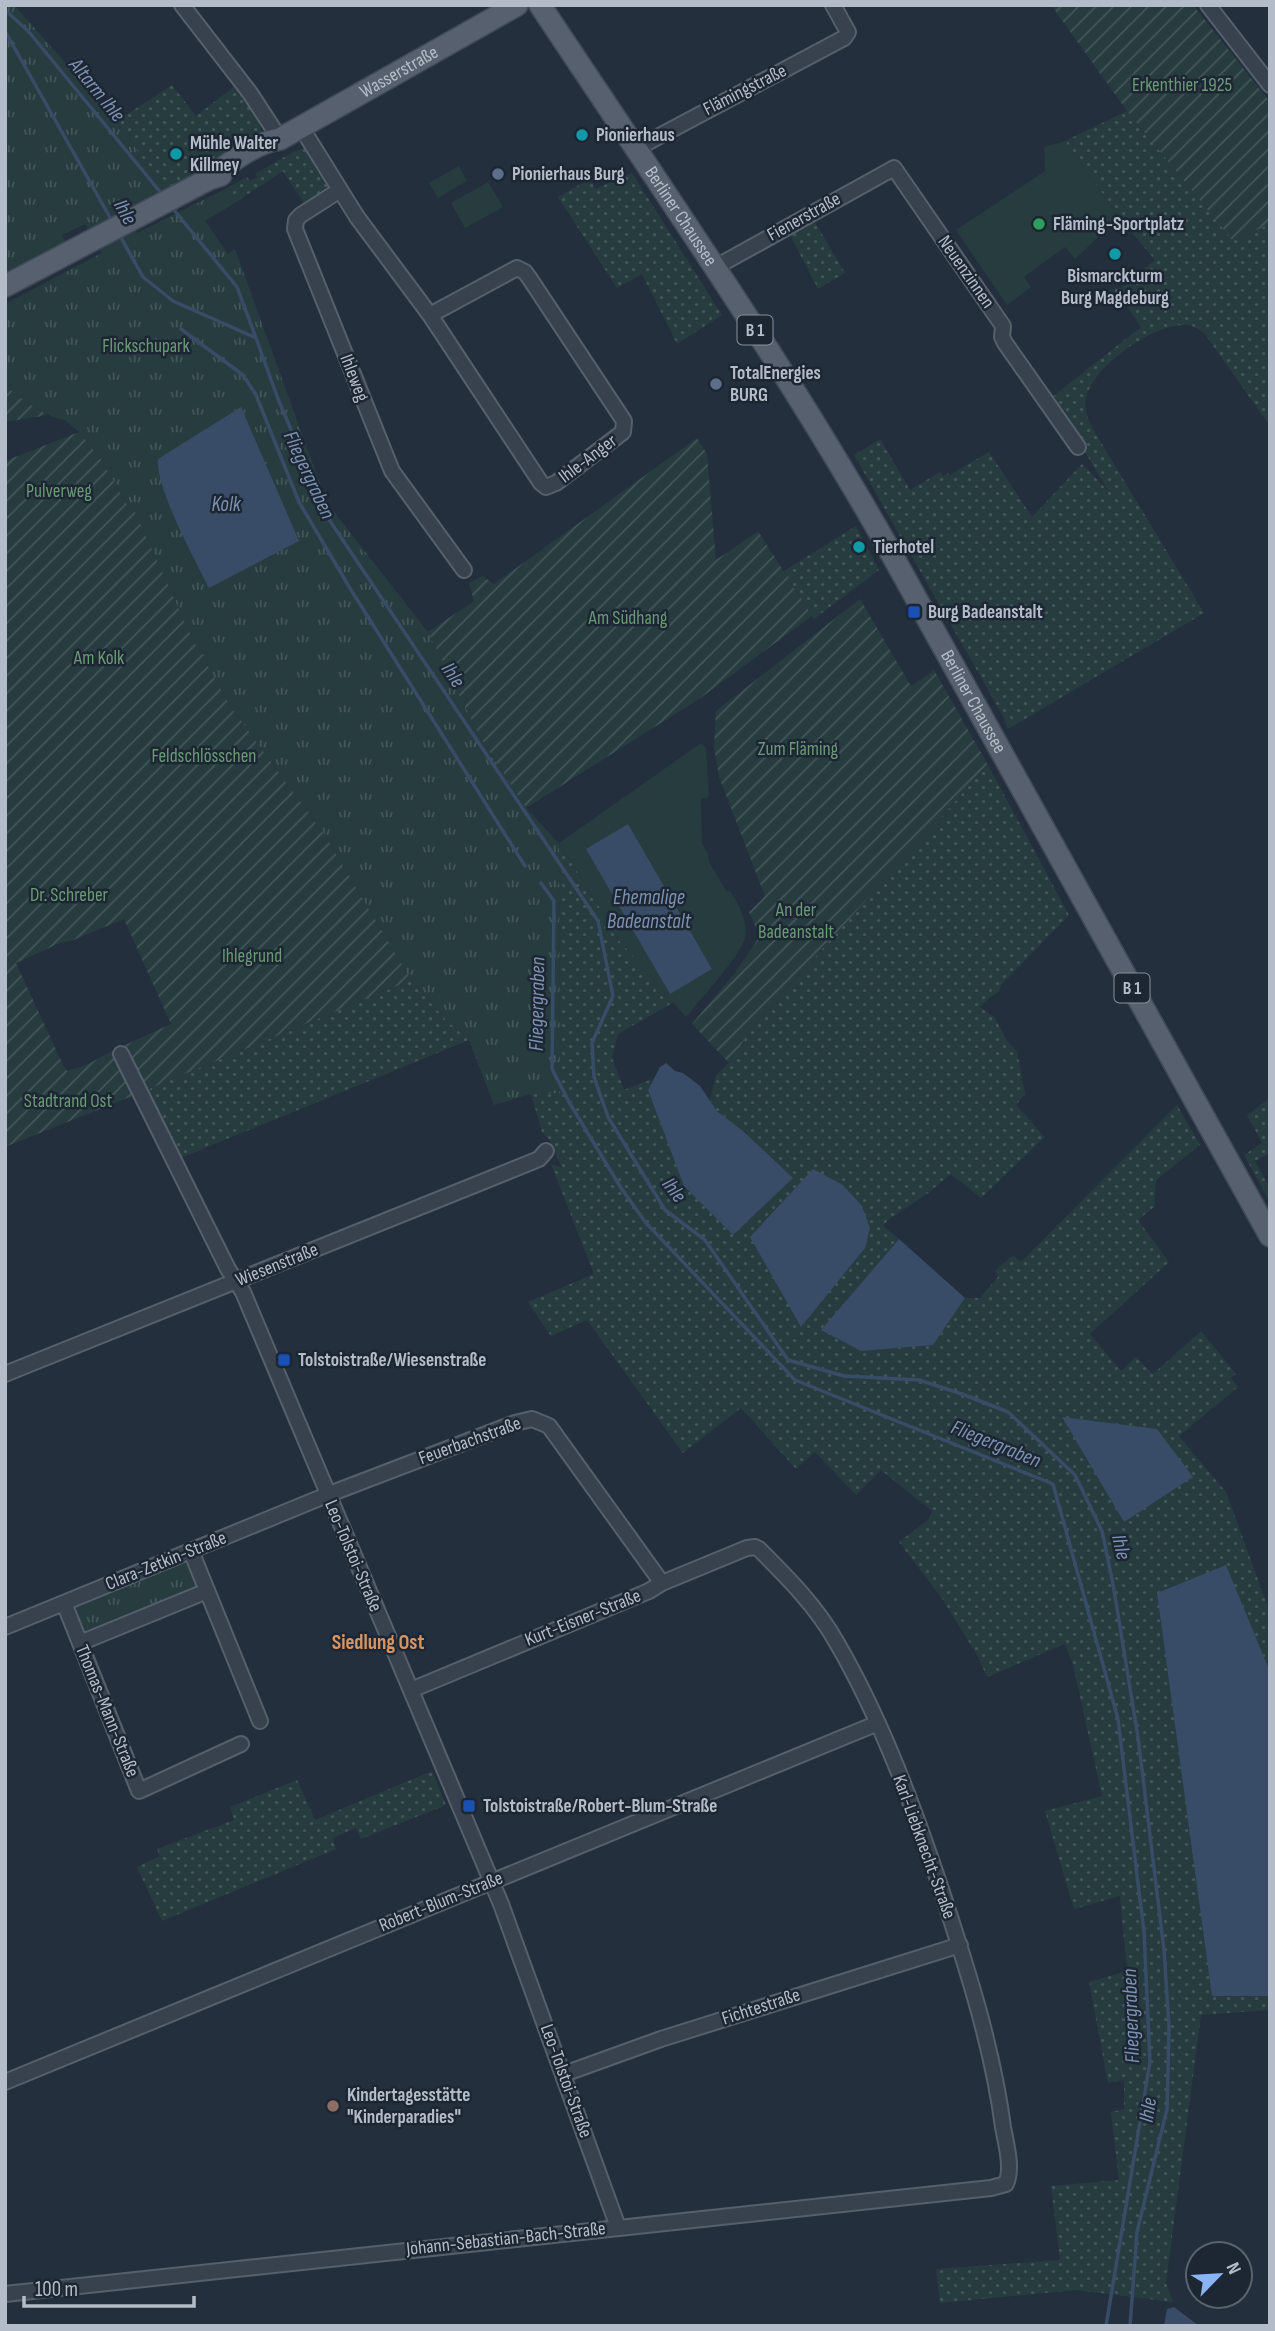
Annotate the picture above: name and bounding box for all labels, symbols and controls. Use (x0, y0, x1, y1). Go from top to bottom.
street label: Wasserstraße (356, 41, 442, 103)
water label: Altarm Ihle (63, 52, 130, 127)
street label: Flämingstraße (700, 59, 790, 121)
park label: Erkenthier 1925 (1132, 74, 1232, 97)
place label: Pionierhaus (596, 124, 675, 147)
marker: Pionierhaus (574, 127, 590, 143)
place label: Mühle Walter Killmey (190, 132, 278, 177)
marker: Mühle Walter Killmey (168, 146, 184, 162)
street label: Berliner Chaussee (640, 162, 722, 270)
place label: Pionierhaus Burg (512, 163, 625, 186)
marker: Pionierhaus Burg (490, 166, 506, 182)
street label: Fienerstraße (763, 187, 845, 247)
water label: Ihle (108, 195, 142, 229)
place label: Fläming-Sportplatz (1053, 213, 1184, 236)
marker: Fläming-Sportplatz (1031, 216, 1047, 232)
street label: Neuenzinnen (933, 231, 999, 313)
marker: Bismarckturm Burg Magdeburg (1107, 246, 1123, 262)
place label: Bismarckturm Burg Magdeburg (1061, 265, 1169, 310)
road number: B 1 (738, 316, 772, 344)
park label: Flickschupark (102, 335, 191, 358)
street label: Ihleweg (335, 351, 374, 405)
place label: TotalEnergies BURG (730, 362, 821, 407)
marker: TotalEnergies BURG (708, 376, 724, 392)
water label: Fliegergraben (278, 427, 340, 523)
street label: Ihle-Anger (554, 429, 622, 488)
park label: Pulverweg (26, 480, 92, 503)
water label: Kolk (211, 492, 242, 517)
place label: Tierhotel (873, 536, 934, 559)
marker: Tierhotel (851, 539, 867, 555)
place label: Burg Badeanstalt (928, 601, 1043, 624)
marker: Burg Badeanstalt (906, 604, 922, 620)
park label: Am Südhang (588, 607, 668, 630)
street label: Berliner Chaussee (936, 646, 1011, 757)
park label: Am Kolk (73, 647, 125, 670)
water label: Ihle (436, 658, 470, 692)
park label: Zum Fläming (758, 738, 839, 761)
park label: Feldschlösschen (152, 745, 256, 768)
park label: Dr. Schreber (30, 884, 109, 907)
water label: Ehemalige Badeanstalt (607, 885, 692, 934)
park label: An der Badeanstalt (758, 899, 834, 944)
park label: Ihlegrund (222, 945, 282, 968)
water label: Fliegergraben (524, 956, 550, 1051)
road number: B 1 (1114, 973, 1150, 1002)
park label: Stadtrand Ost (24, 1090, 112, 1113)
water label: Ihle (656, 1173, 692, 1207)
street label: Wiesenstraße (232, 1238, 322, 1292)
place label: Tolstoistraße/Wiesenstraße (298, 1349, 486, 1372)
marker: Tolstoistraße/Wiesenstraße (276, 1352, 292, 1368)
street label: Feuerbachstraße (416, 1412, 524, 1470)
water label: Fliegergraben (948, 1415, 1045, 1473)
street label: Leo-Tolstoi-Straße (319, 1497, 387, 1615)
street label: Clara-Zetkin-Straße (102, 1526, 230, 1596)
water label: Ihle (1106, 1532, 1136, 1562)
street label: Kurt-Eisner-Straße (522, 1584, 644, 1652)
district label: Siedlung Ost (332, 1630, 424, 1655)
street label: Thomas-Mann-Straße (70, 1642, 144, 1780)
street label: Karl-Liebknecht-Straße (887, 1772, 961, 1922)
place label: Tolstoistraße/Robert-Blum-Straße (483, 1795, 717, 1818)
marker: Tolstoistraße/Robert-Blum-Straße (461, 1798, 477, 1814)
street label: Robert-Blum-Straße (376, 1867, 506, 1937)
water label: Fliegergraben (1117, 1968, 1145, 2064)
street label: Fichtestraße (719, 1984, 803, 2030)
street label: Leo-Tolstoi-Straße (535, 2021, 597, 2141)
place label: Kindertagesstätte "Kinderparadies" (347, 2084, 470, 2129)
water label: Ihle (1134, 2096, 1162, 2124)
marker: Kindertagesstätte "Kinderparadies" (325, 2098, 341, 2114)
street label: Johann-Sebastian-Bach-Straße (404, 2217, 607, 2261)
north arrow (1184, 2240, 1254, 2310)
text: N (1220, 2259, 1246, 2278)
scale bar (24, 2264, 194, 2308)
text: 100 m (35, 2277, 78, 2302)

